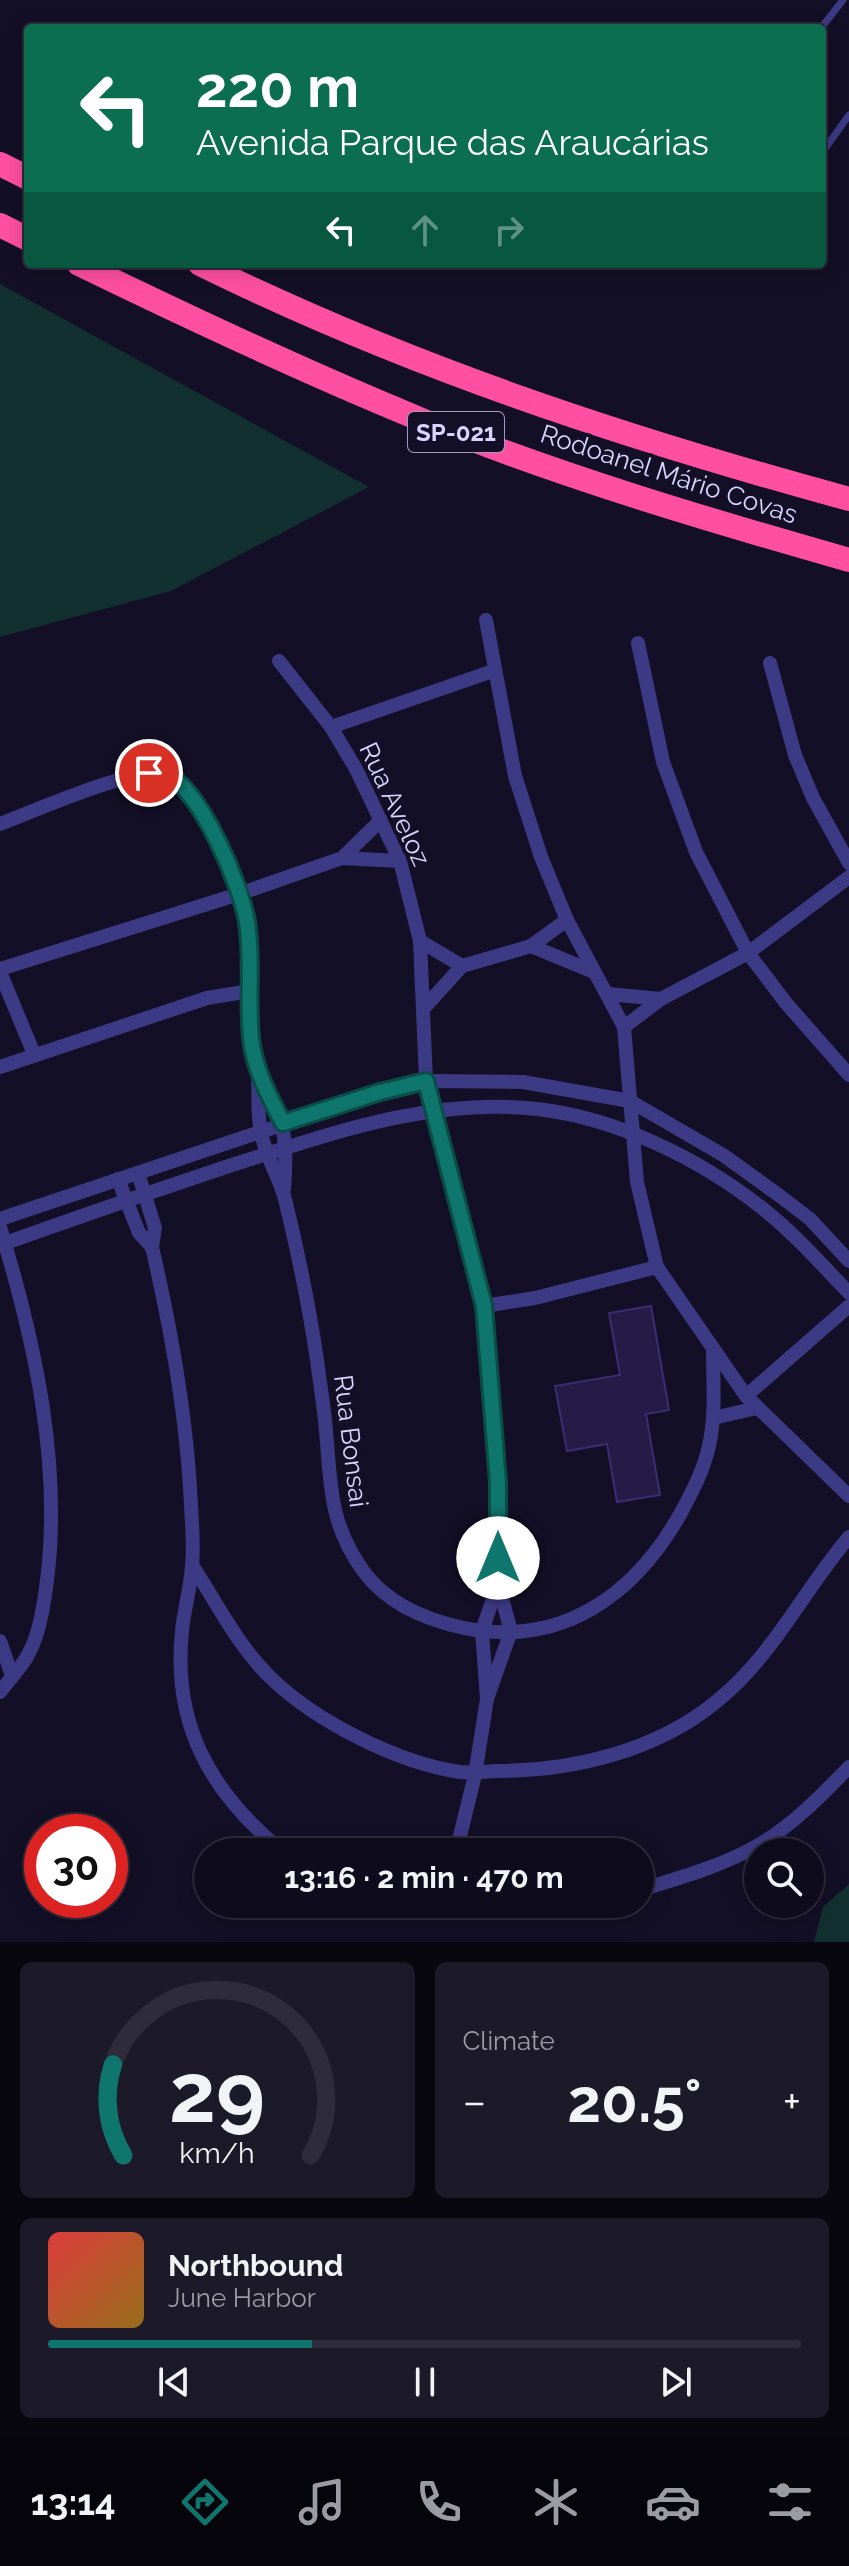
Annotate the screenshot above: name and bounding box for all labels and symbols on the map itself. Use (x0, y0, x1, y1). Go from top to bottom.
road number: SP-021 (408, 412, 504, 452)
street label: Rodoanel Mário Covas (537, 418, 801, 530)
street label: Rua Aveloz (353, 738, 437, 870)
pin (115, 739, 183, 807)
street label: Rua Bonsai (328, 1373, 374, 1509)
position arrow (456, 1516, 540, 1600)
speed limit sign: 30 (24, 1814, 128, 1918)

